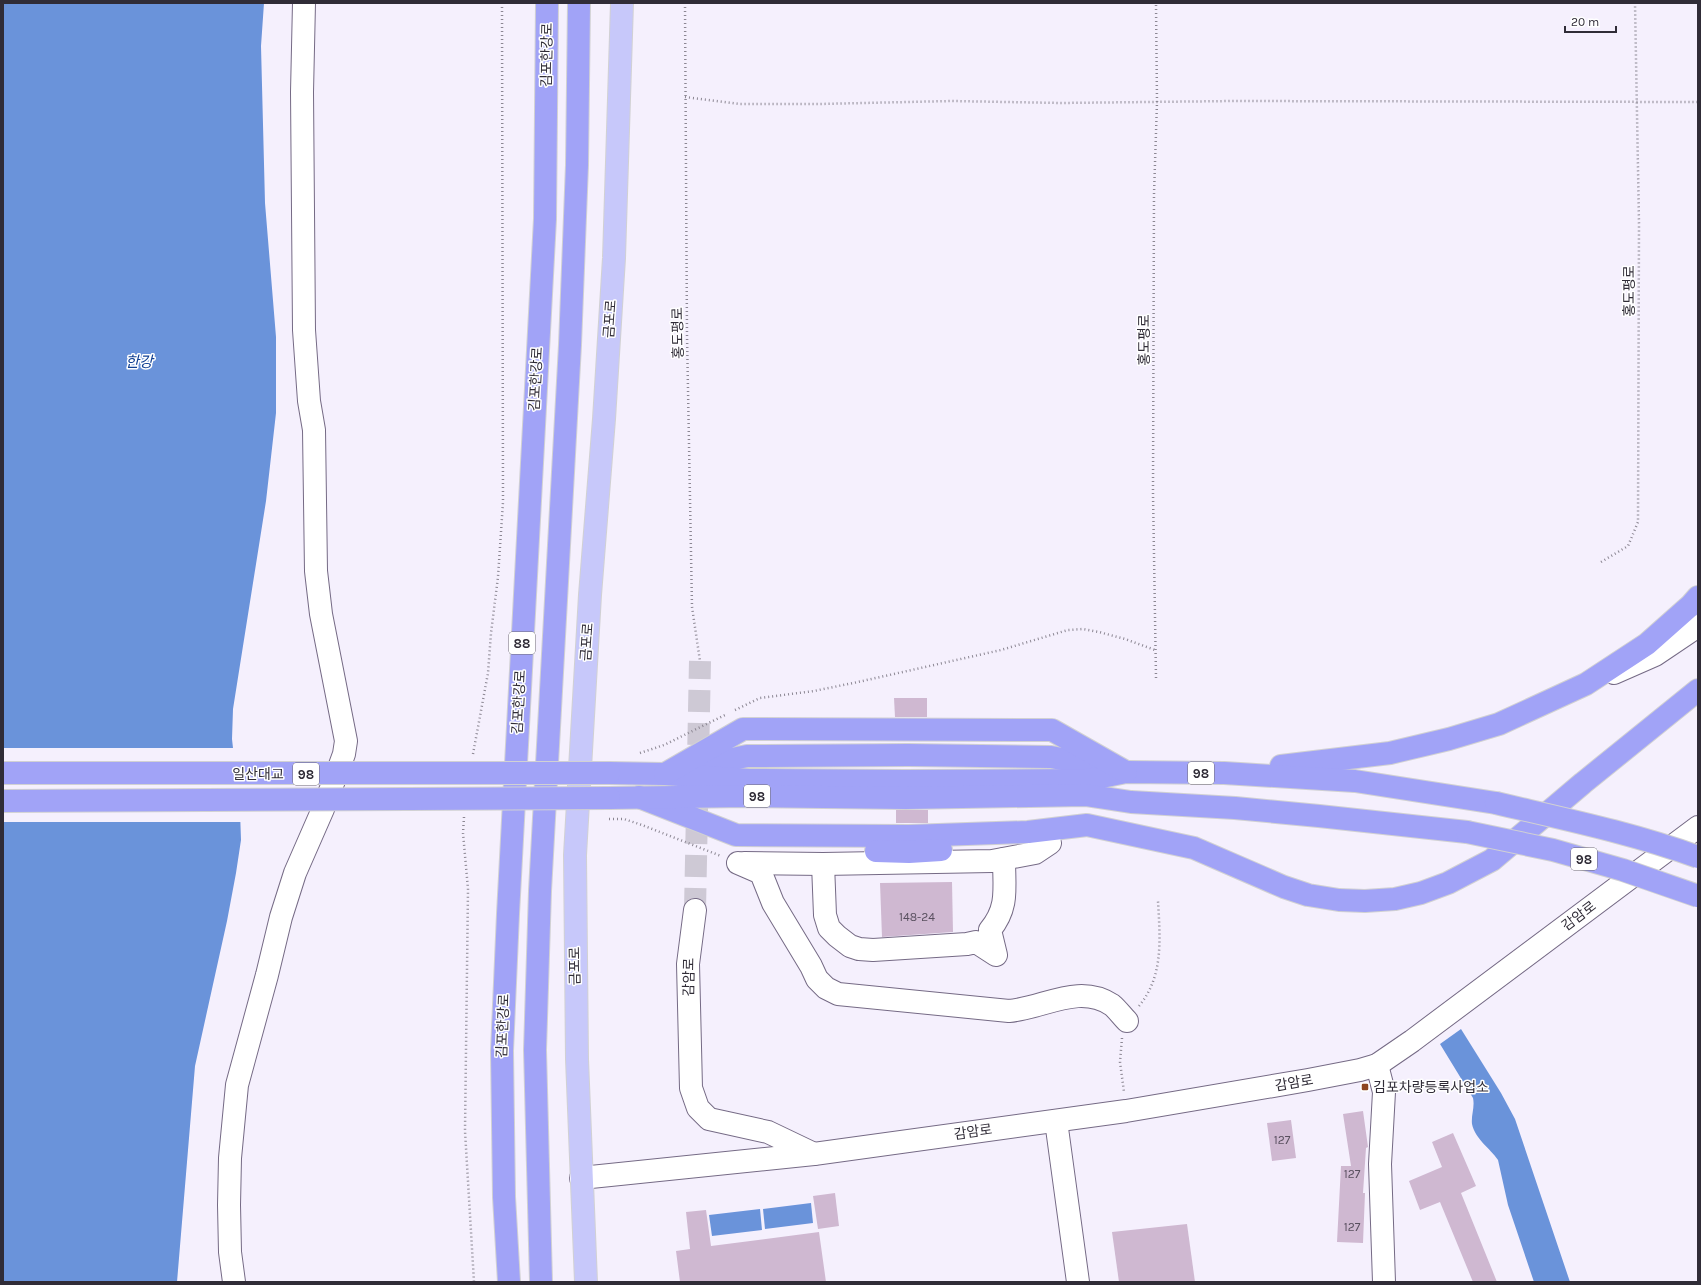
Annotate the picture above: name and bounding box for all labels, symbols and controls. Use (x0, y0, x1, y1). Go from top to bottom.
scale bar (1565, 8, 1616, 34)
text: 20 m (1571, 15, 1599, 29)
street label: 김포한강로 (538, 23, 556, 87)
street label: 홍도평로 (1621, 265, 1638, 317)
street label: 금포로 (600, 299, 620, 339)
street label: 홍도평로 (669, 307, 687, 359)
street label: 홍도평로 (1136, 314, 1153, 366)
street label: 김포한강로 (526, 346, 546, 412)
water label: 한강 (125, 353, 155, 371)
street label: 금포로 (577, 622, 597, 662)
road number: 88 (509, 632, 535, 654)
street label: 김포한강로 (509, 669, 529, 735)
road number: 98 (1188, 762, 1214, 784)
road number: 98 (293, 763, 319, 785)
street label: 일산대교 (232, 766, 284, 783)
road number: 98 (744, 785, 770, 807)
road number: 98 (1571, 848, 1597, 870)
street label: 감암로 (1558, 898, 1600, 934)
house number: 148-24 (899, 910, 935, 924)
street label: 금포로 (566, 946, 584, 985)
street label: 감암로 (680, 957, 698, 996)
street label: 김포한강로 (493, 993, 513, 1058)
street label: 감암로 (1273, 1071, 1315, 1095)
place label: 김포차량등록사업소 (1373, 1079, 1489, 1096)
marker: 김포차량등록사업소 (1360, 1082, 1370, 1092)
street label: 감암로 (953, 1121, 993, 1143)
house number: 127 (1274, 1133, 1291, 1147)
house number: 127 (1344, 1167, 1361, 1181)
house number: 127 (1344, 1220, 1361, 1234)

